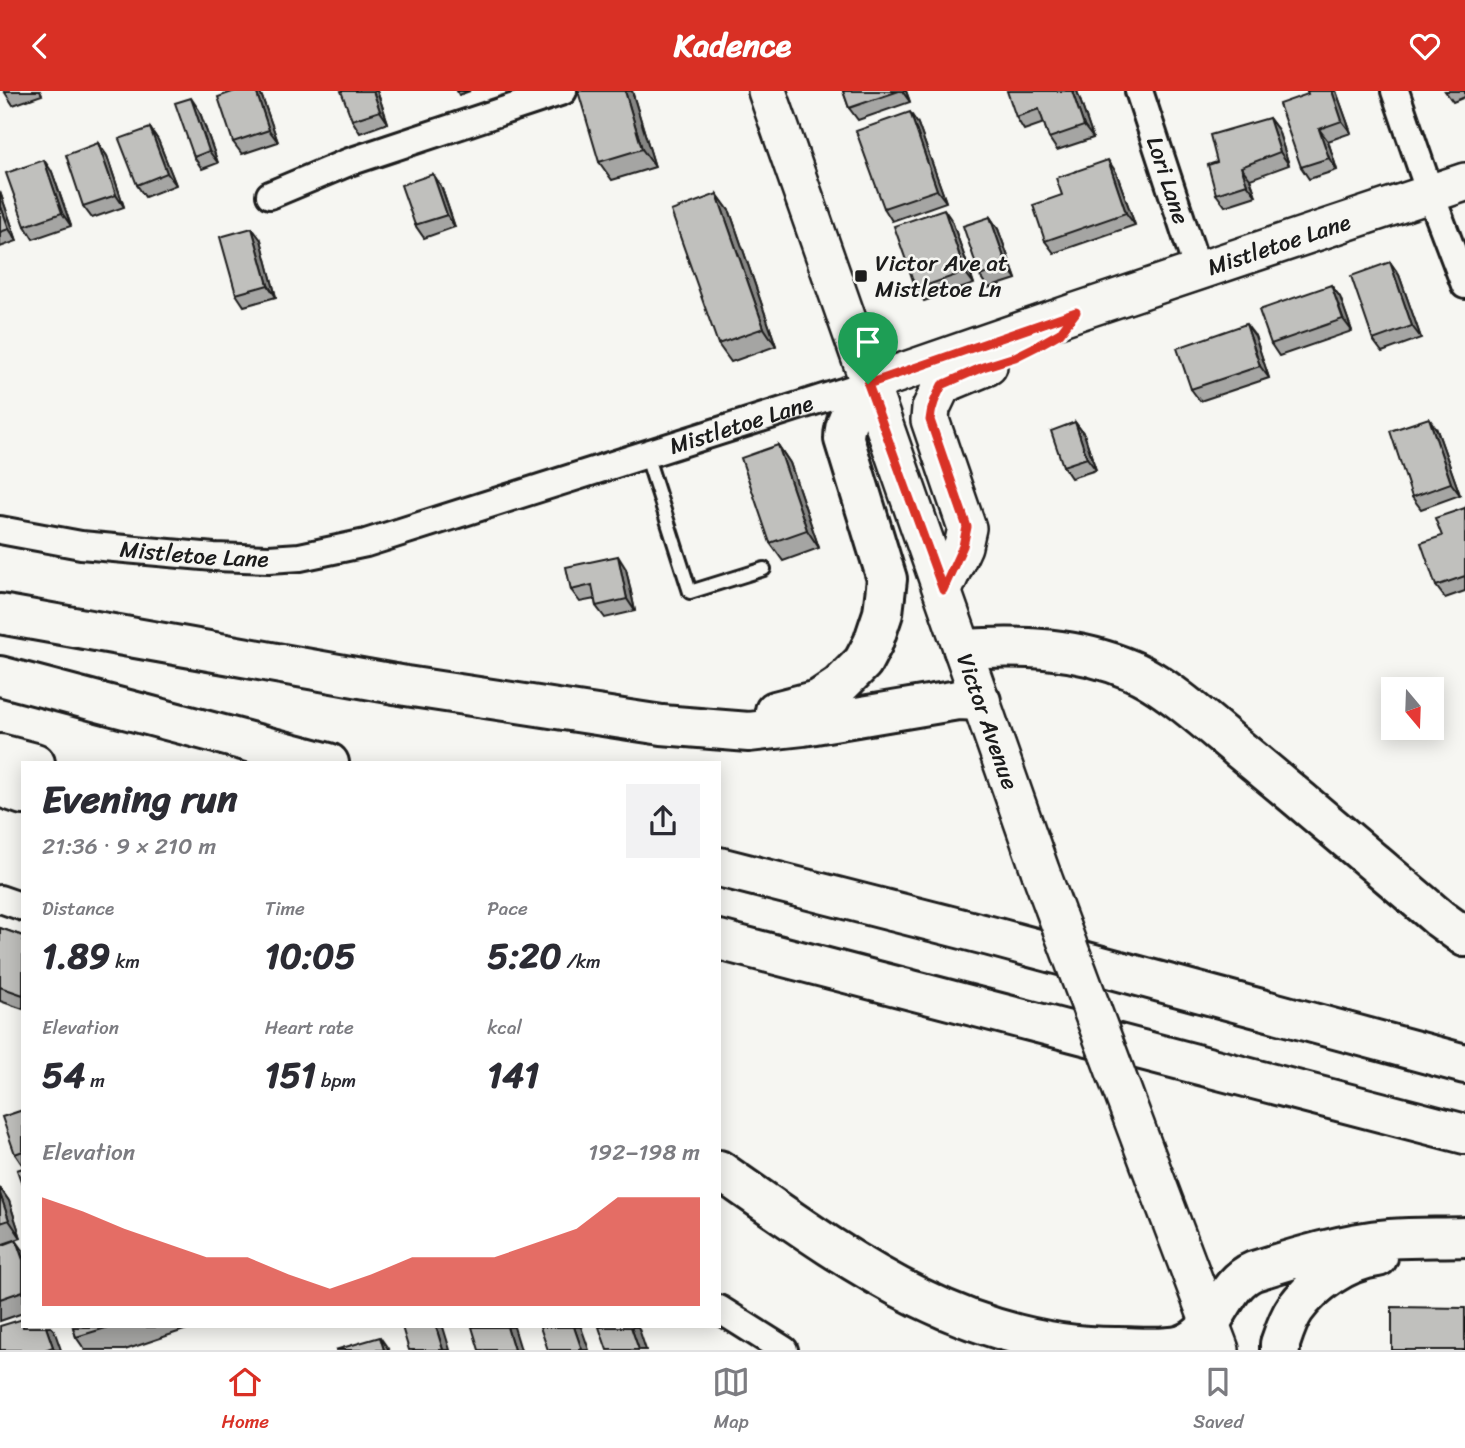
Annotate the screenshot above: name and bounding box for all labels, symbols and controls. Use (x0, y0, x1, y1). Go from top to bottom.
text: Kadence (674, 17, 791, 74)
icon: back (21, 27, 59, 65)
icon: heart (1406, 27, 1444, 65)
street label: Lori Lane (1135, 131, 1202, 230)
street label: Mistletoe Lane (1202, 201, 1356, 287)
place label: Victor Ave at Mistletoe Ln (875, 243, 1008, 310)
marker: Victor Ave at Mistletoe Ln (853, 268, 869, 284)
pin (838, 312, 898, 384)
icon: arrive (849, 323, 887, 361)
street label: Mistletoe Lane (664, 382, 818, 466)
street label: Mistletoe Lane (118, 528, 269, 579)
street label: Victor Avenue (945, 648, 1031, 795)
north arrow (1381, 677, 1444, 740)
map controls (1381, 677, 1444, 740)
text: Evening run (42, 766, 238, 833)
button: share (626, 784, 700, 858)
text: 21:36 · 9 × 210 m (42, 826, 216, 867)
text: Distance (42, 892, 114, 925)
text: Time (265, 892, 305, 925)
text: Pace (487, 892, 528, 925)
text: 1.89 (42, 925, 110, 987)
text: 10:05 (265, 925, 356, 987)
text: 5:20 (487, 925, 562, 987)
text: km (110, 945, 140, 978)
text: /km (562, 945, 601, 978)
text: Elevation (42, 1011, 119, 1044)
text: Heart rate (265, 1011, 354, 1044)
text: kcal (487, 1011, 522, 1044)
text: 54 (42, 1044, 85, 1106)
text: 151 (265, 1044, 316, 1106)
text: 141 (487, 1044, 539, 1106)
text: m (85, 1064, 105, 1097)
text: bpm (316, 1064, 356, 1097)
text: Elevation (42, 1132, 135, 1173)
text: 192–198 m (588, 1132, 700, 1173)
tab: Home (222, 1363, 269, 1438)
tab: Map (712, 1363, 750, 1438)
tab: Saved (1193, 1363, 1243, 1438)

